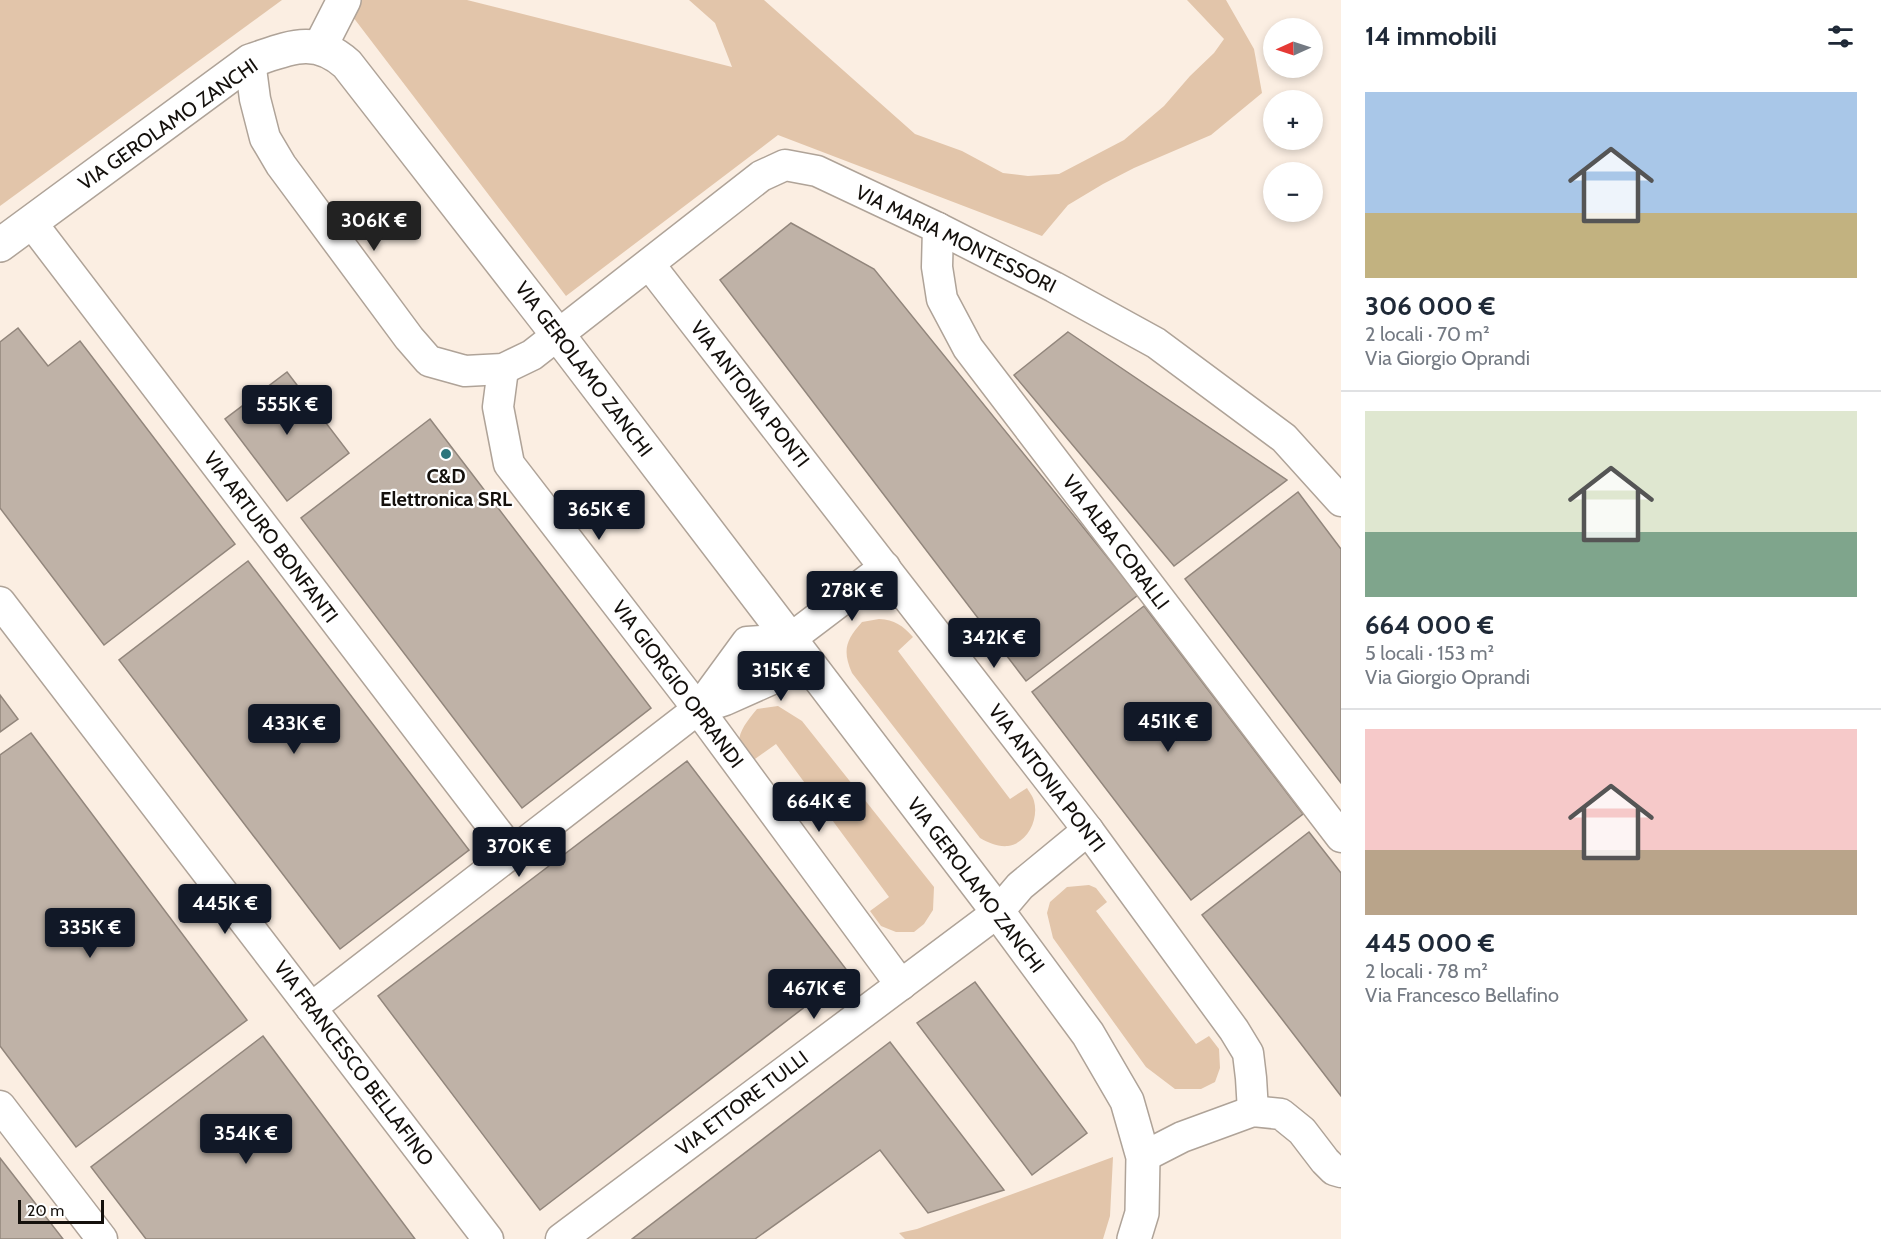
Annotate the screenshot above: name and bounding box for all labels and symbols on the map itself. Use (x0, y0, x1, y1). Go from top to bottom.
north arrow (1263, 18, 1323, 78)
street label: VIA GEROLAMO ZANCHI (74, 53, 262, 195)
street label: VIA MARIA MONTESSORI (852, 180, 1060, 298)
pin: 306K € (325, 201, 423, 252)
street label: VIA GEROLAMO ZANCHI (510, 277, 658, 461)
street label: VIA ANTONIA PONTI (686, 316, 814, 472)
pin: 555K € (238, 385, 336, 436)
street label: VIA ARTURO BONFANTI (199, 447, 343, 627)
marker: C&D Elettronica SRL (439, 447, 453, 461)
place label: C&D Elettronica SRL (380, 464, 512, 511)
street label: VIA ALBA CORALLI (1058, 470, 1174, 614)
pin: 365K € (550, 490, 648, 541)
pin: 278K € (803, 571, 901, 622)
street label: VIA GIORGIO OPRANDI (607, 596, 749, 772)
pin: 342K € (945, 618, 1043, 669)
pin: 315K € (732, 651, 830, 702)
street label: VIA ANTONIA PONTI (984, 699, 1110, 857)
pin: 451K € (1119, 702, 1217, 753)
pin: 433K € (245, 704, 343, 755)
pin: 664K € (770, 782, 868, 833)
street label: VIA GEROLAMO ZANCHI (902, 793, 1050, 977)
pin: 370K € (470, 827, 568, 878)
pin: 445K € (176, 884, 274, 935)
pin: 335K € (41, 908, 139, 959)
street label: VIA FRANCESCO BELLAFINO (269, 956, 439, 1170)
pin: 467K € (765, 969, 863, 1020)
street label: VIA ETTORE TULLI (671, 1045, 813, 1161)
pin: 354K € (197, 1114, 295, 1165)
scale bar (18, 1197, 104, 1224)

